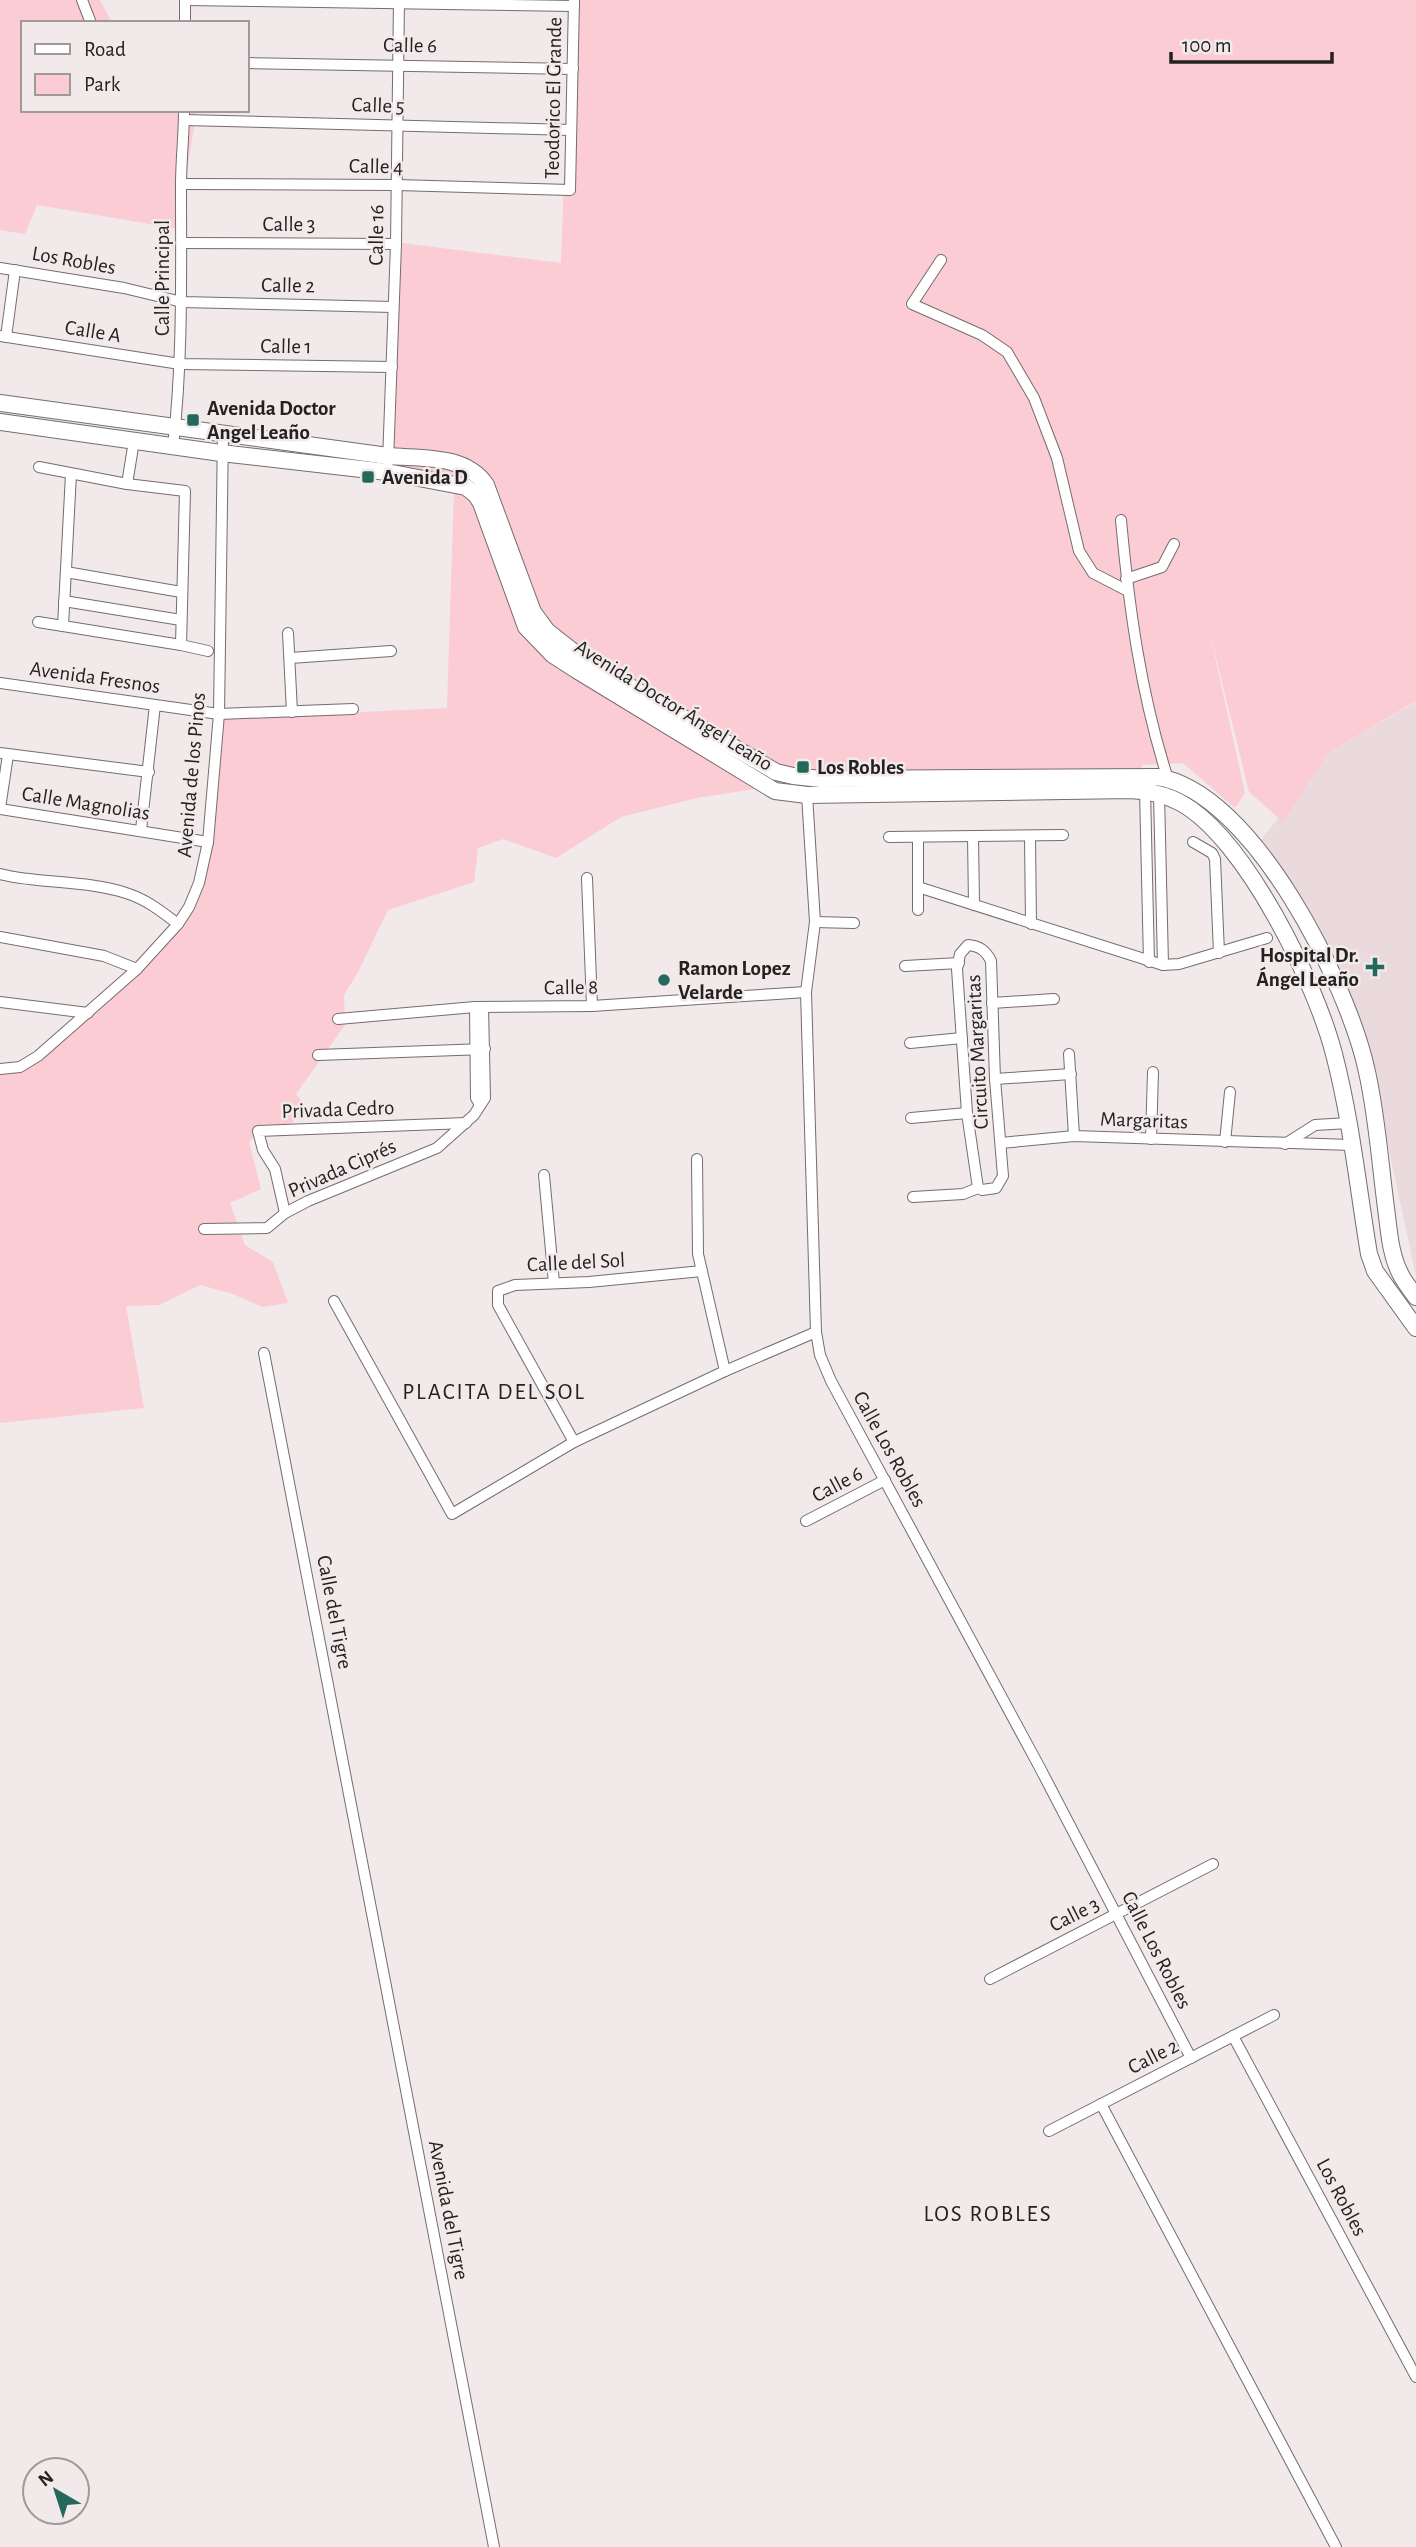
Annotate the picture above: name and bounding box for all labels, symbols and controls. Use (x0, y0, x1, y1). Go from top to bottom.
street label: Teodorico El Grande (542, 17, 565, 179)
legend (21, 21, 248, 112)
scale bar (1171, 21, 1332, 65)
street label: Calle 6 (383, 35, 437, 56)
text: 100 m (1182, 35, 1232, 56)
text: Road (84, 39, 126, 60)
text: Park (84, 74, 121, 95)
street label: Calle 5 (351, 94, 405, 117)
street label: Calle 4 (349, 156, 403, 177)
street label: Calle 16 (365, 204, 388, 266)
street label: Calle 3 (263, 214, 315, 235)
street label: Calle Principal (152, 220, 173, 336)
street label: Los Robles (30, 243, 117, 278)
street label: Calle 2 (261, 275, 315, 296)
street label: Calle A (63, 317, 122, 346)
street label: Calle 1 (260, 336, 312, 357)
place label: Avenida Doctor Angel Leaño (207, 398, 336, 443)
marker: Avenida Doctor Angel Leaño (185, 412, 201, 428)
place label: Avenida D (382, 467, 468, 488)
marker: Avenida D (360, 469, 376, 485)
street label: Avenida Doctor Ángel Leaño (571, 634, 777, 775)
street label: Avenida Fresnos (28, 658, 161, 697)
street label: Avenida de los Pinos (174, 692, 209, 858)
place label: Los Robles (817, 757, 904, 778)
marker: Los Robles (795, 759, 811, 775)
street label: Calle Magnolias (20, 783, 151, 824)
place label: Hospital Dr. Ángel Leaño (1256, 945, 1359, 990)
marker: Hospital Dr. Ángel Leaño (1365, 957, 1385, 977)
place label: Ramon Lopez Velarde (678, 958, 791, 1003)
marker: Ramon Lopez Velarde (656, 972, 672, 988)
street label: Circuito Margaritas (963, 974, 992, 1130)
street label: Calle 8 (544, 977, 598, 998)
street label: Privada Cedro (281, 1097, 395, 1122)
street label: Margaritas (1100, 1108, 1188, 1133)
street label: Privada Ciprés (285, 1135, 399, 1202)
street label: Calle del Sol (526, 1249, 626, 1276)
district label: PLACITA DEL SOL (402, 1381, 586, 1404)
street label: Calle Los Robles (849, 1388, 930, 1511)
street label: Calle 6 (808, 1462, 866, 1506)
street label: Calle del Tigre (313, 1553, 356, 1671)
street label: Calle Los Robles (1118, 1888, 1195, 2012)
street label: Calle 3 (1046, 1893, 1103, 1936)
street label: Calle 2 (1125, 2035, 1182, 2078)
street label: Avenida del Tigre (425, 2139, 472, 2281)
street label: Los Robles (1312, 2155, 1371, 2240)
district label: LOS ROBLES (923, 2203, 1053, 2226)
north arrow (21, 2456, 91, 2526)
text: N (35, 2467, 57, 2490)

